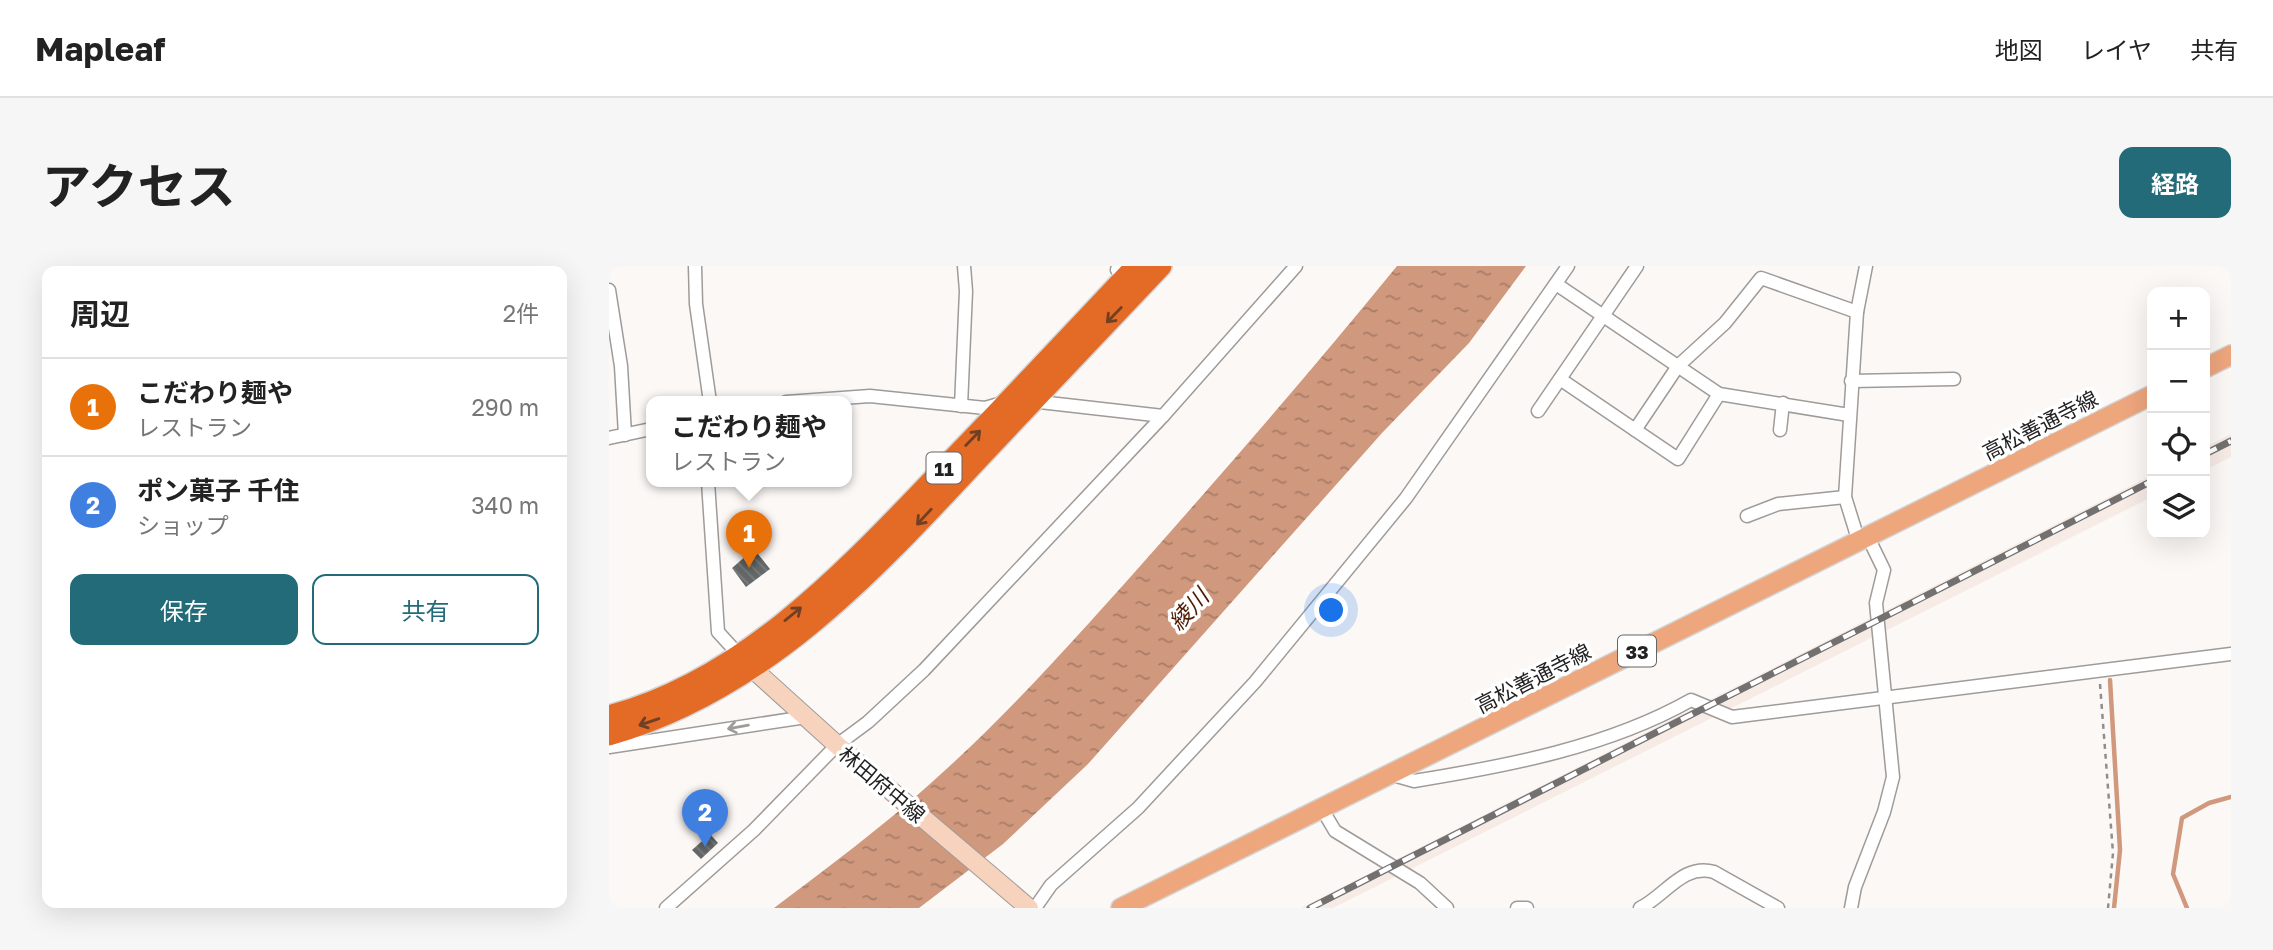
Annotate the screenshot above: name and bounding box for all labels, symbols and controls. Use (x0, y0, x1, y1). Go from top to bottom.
text: Mapleaf (35, 29, 165, 68)
text: 地図 (1995, 35, 2043, 64)
text: レイヤ (2081, 35, 2152, 64)
text: 共有 (2190, 35, 2238, 64)
button: 経路 (2119, 147, 2231, 218)
text: アクセス (42, 156, 236, 215)
map controls (2147, 287, 2210, 539)
button: + (2147, 287, 2210, 350)
text: 周辺 (70, 296, 130, 332)
text: 2件 (503, 299, 539, 327)
one-way arrow (1105, 307, 1122, 324)
button: − (2147, 350, 2210, 413)
text: こだわり麺や (137, 377, 293, 408)
street label: 高松善通寺線 (1978, 385, 2102, 465)
text: 1 (87, 393, 99, 421)
text: 290 m (471, 393, 539, 421)
popup (646, 396, 852, 487)
text: こだわり麺や (671, 411, 827, 442)
text: レストラン (137, 413, 252, 441)
button: locate (2147, 413, 2210, 476)
one-way arrow (964, 430, 981, 447)
text: レストラン (671, 447, 786, 475)
road number: 11 (927, 452, 961, 484)
text: ポン菓子 千住 (137, 475, 300, 506)
button: layers (2147, 476, 2210, 539)
text: 2 (86, 491, 100, 519)
text: 340 m (471, 491, 539, 519)
one-way arrow (916, 508, 933, 525)
pin: 1 (726, 510, 772, 568)
text: ショップ (137, 511, 229, 539)
button: 保存 (70, 574, 298, 645)
button: 共有 (312, 574, 539, 645)
water label: 綾川 (1162, 580, 1216, 635)
your location (1314, 593, 1348, 627)
one-way arrow (784, 607, 802, 622)
road number: 33 (1618, 636, 1656, 666)
street label: 高松善通寺線 (1471, 638, 1595, 718)
one-way arrow (638, 717, 660, 729)
one-way arrow (727, 721, 750, 734)
street label: 林田府中線 (833, 740, 931, 828)
pin: 2 (682, 789, 728, 847)

